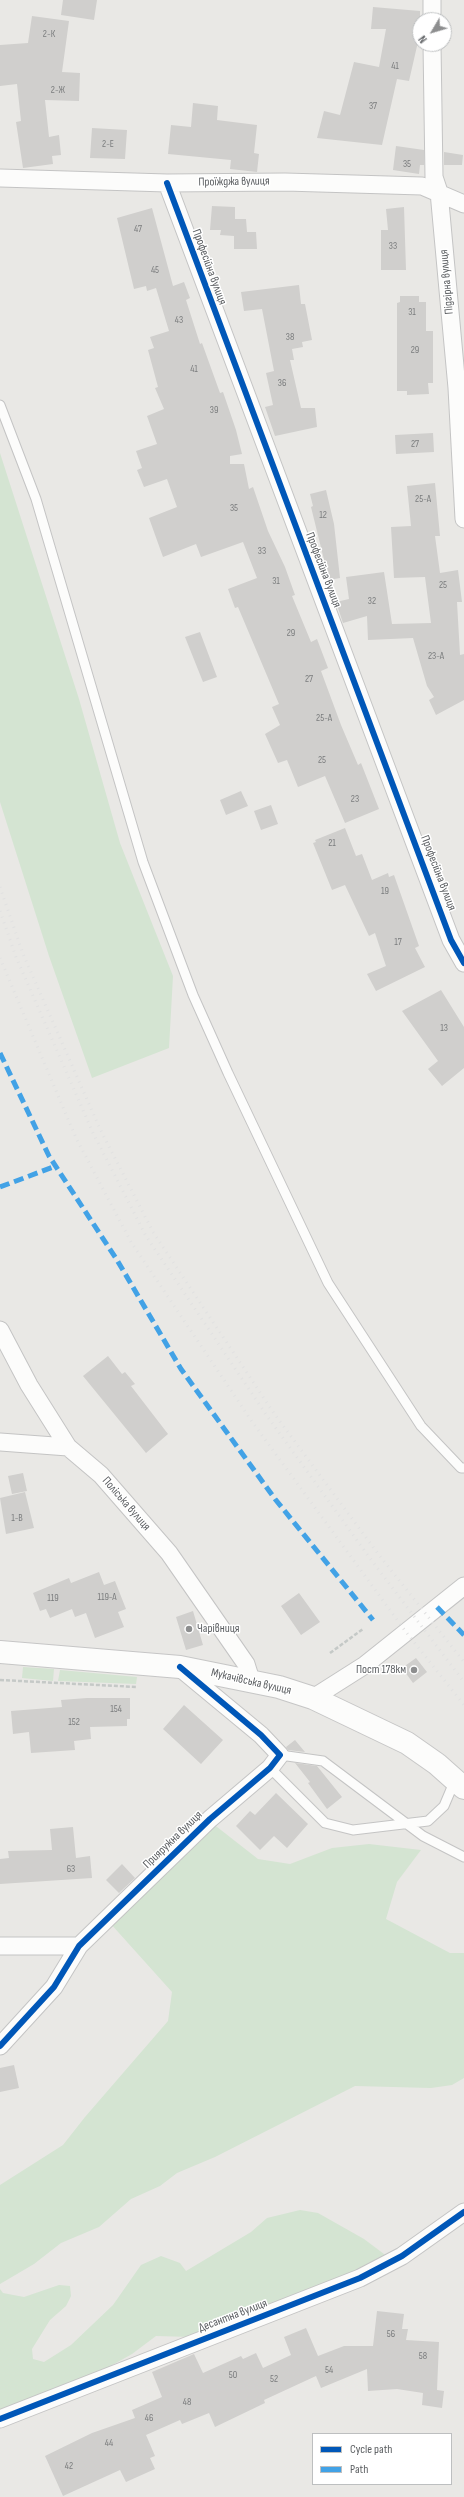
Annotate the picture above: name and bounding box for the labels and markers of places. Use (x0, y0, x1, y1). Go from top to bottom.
place label: Чарівниця (197, 1622, 239, 1636)
marker: Чарівниця (184, 1624, 194, 1634)
place label: Пост 178км (356, 1663, 406, 1677)
marker: Пост 178км (409, 1665, 419, 1675)

